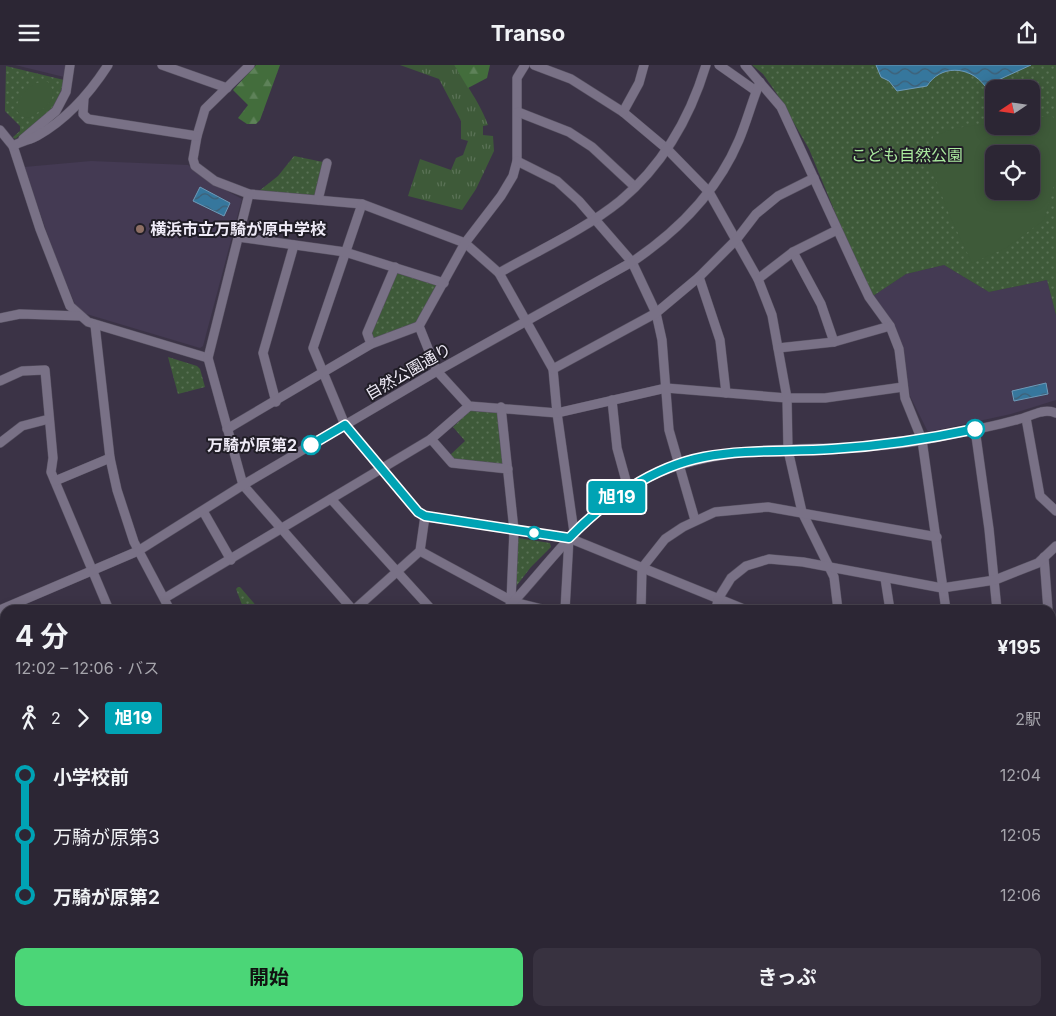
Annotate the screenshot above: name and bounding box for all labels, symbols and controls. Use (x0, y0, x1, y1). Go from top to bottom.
icon: menu (15, 19, 43, 47)
icon: share (1013, 19, 1041, 47)
text: Transo (491, 20, 565, 46)
north arrow (985, 80, 1040, 135)
map controls (985, 80, 1040, 200)
park label: こども自然公園 (851, 145, 963, 165)
button: locate (985, 145, 1040, 200)
place label: 横浜市立万騎が原中学校 (150, 219, 326, 239)
marker: 横浜市立万騎が原中学校 (134, 223, 146, 235)
street label: 自然公園通り (361, 338, 455, 404)
unlabelled marker (965, 419, 985, 439)
place label: 万騎が原第2 (207, 435, 297, 455)
marker: 万騎が原第2 (301, 435, 321, 455)
line badge: 旭19 (588, 481, 646, 513)
text: 旭19 (598, 486, 636, 507)
unlabelled marker (527, 526, 541, 540)
text: 4 分 (15, 619, 69, 653)
text: ¥195 (997, 636, 1041, 659)
text: 12:02 – 12:06 · バス (15, 658, 159, 678)
icon: walk (15, 704, 43, 732)
icon: forward (69, 704, 97, 732)
text: 旭19 (115, 707, 152, 728)
text: 2 (51, 708, 61, 728)
text: 2駅 (1015, 709, 1041, 729)
text: 12:04 (1000, 765, 1041, 785)
text: 小学校前 (53, 766, 129, 789)
text: 12:05 (1000, 825, 1041, 845)
text: 万騎が原第3 (53, 826, 160, 849)
text: 12:06 (1000, 885, 1041, 905)
text: 万騎が原第2 (53, 886, 160, 909)
button: 開始 (15, 948, 523, 1006)
button: きっぷ (533, 948, 1041, 1006)

